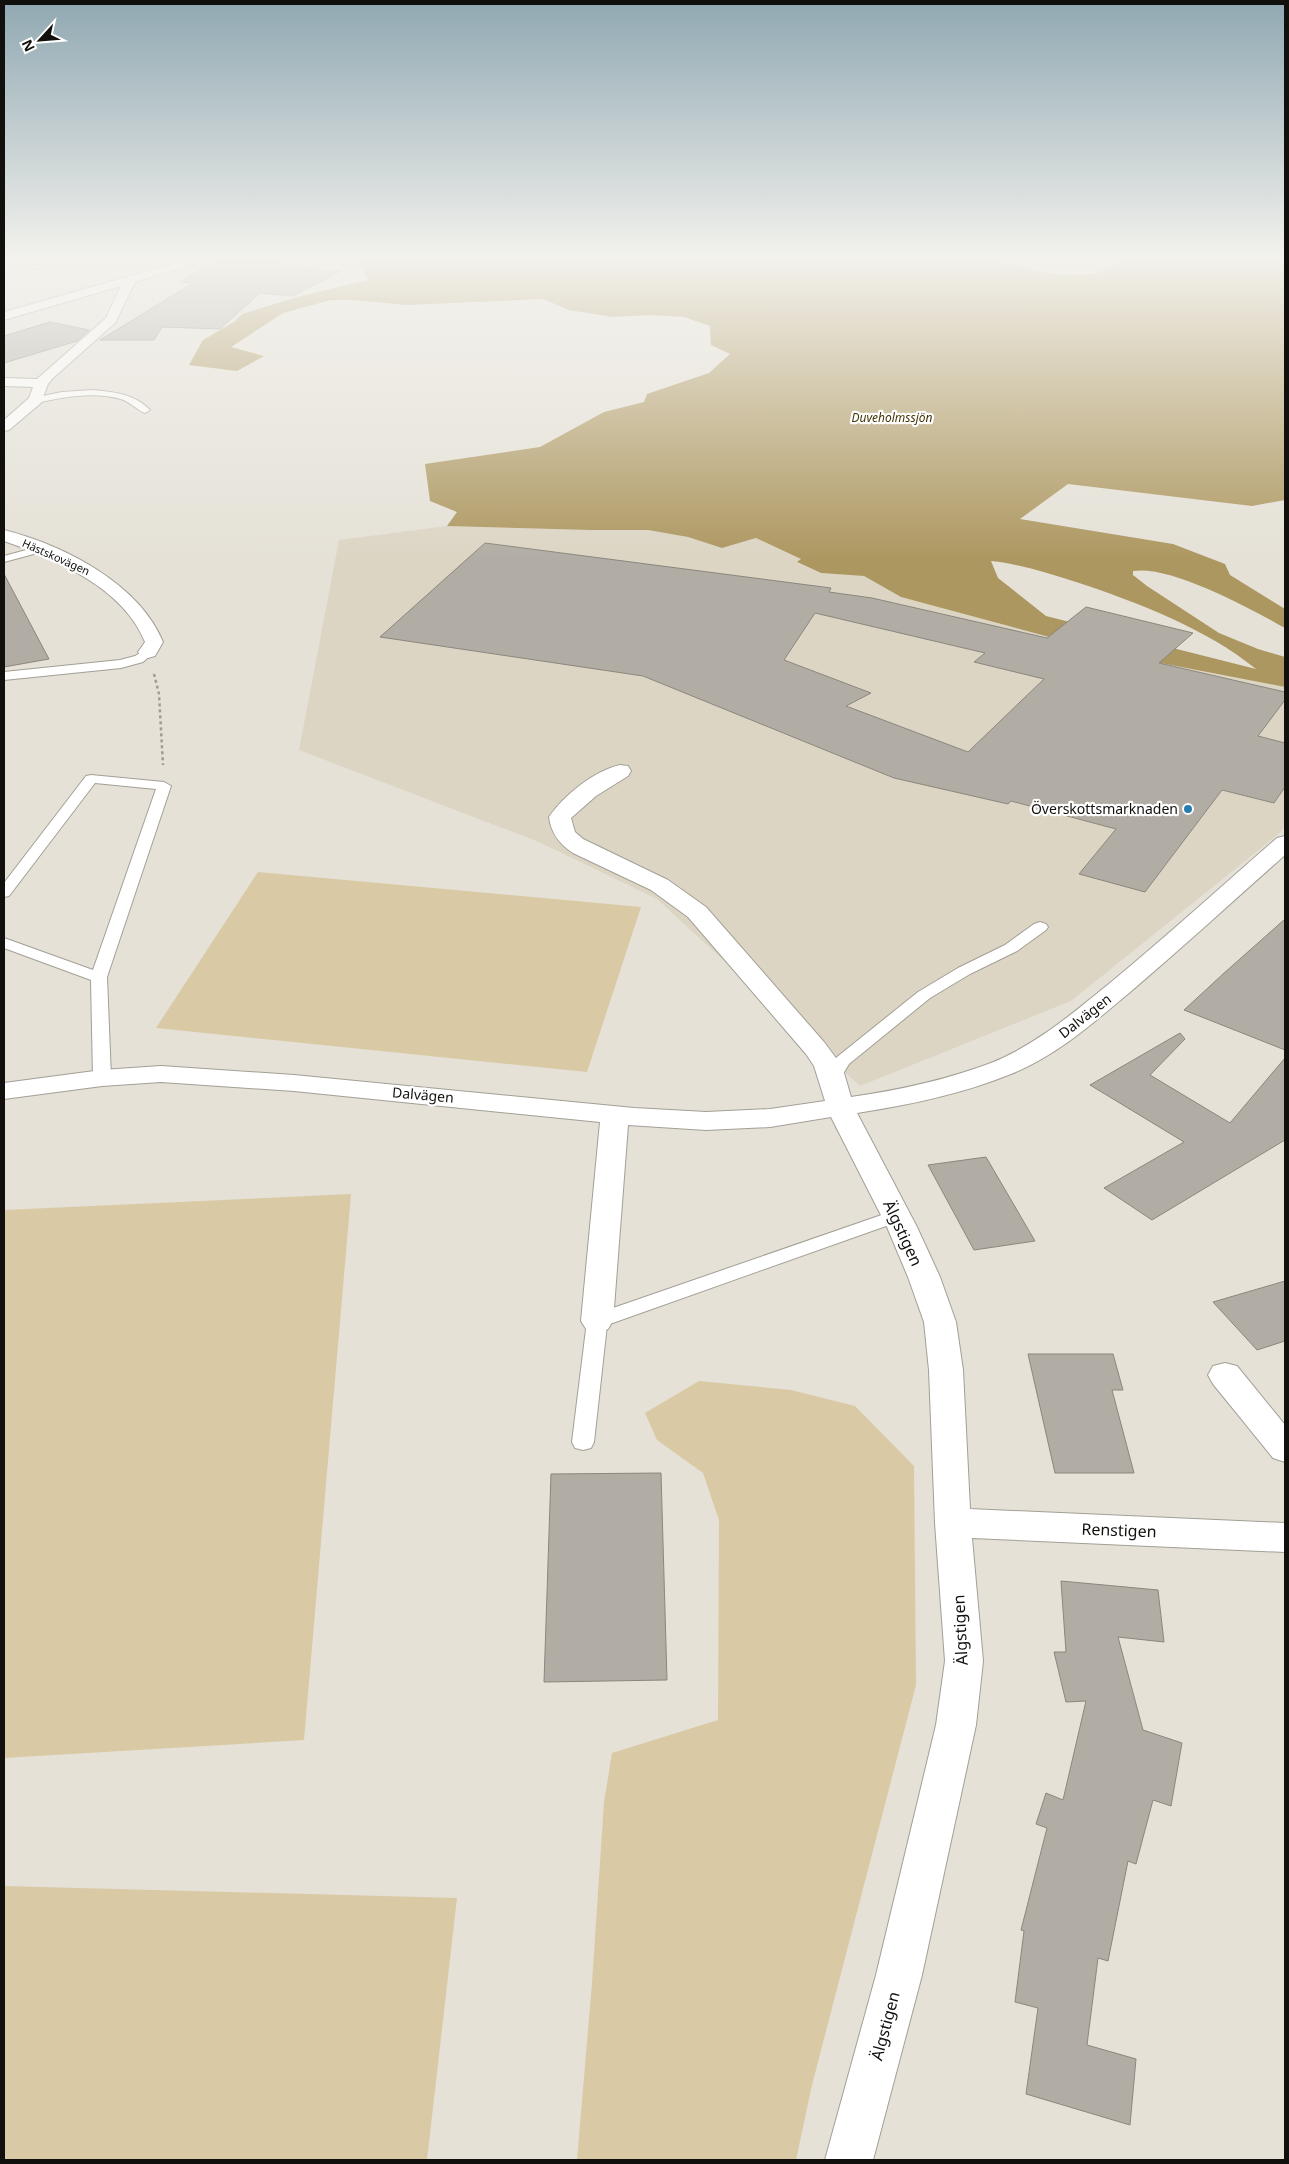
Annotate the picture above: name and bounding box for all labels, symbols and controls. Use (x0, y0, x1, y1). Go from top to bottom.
north arrow (15, 15, 65, 65)
text: N (17, 37, 39, 55)
water label: Duveholmssjön (851, 409, 933, 426)
street label: Hästskovägen (20, 535, 92, 578)
place label: Överskottsmarknaden (1031, 799, 1178, 818)
marker: Överskottsmarknaden (1182, 803, 1194, 815)
street label: Dalvägen (1054, 989, 1115, 1042)
street label: Dalvägen (391, 1082, 455, 1107)
street label: Älgstigen (878, 1196, 928, 1270)
street label: Renstigen (1081, 1518, 1157, 1542)
street label: Älgstigen (947, 1594, 973, 1666)
street label: Älgstigen (865, 1989, 905, 2063)

